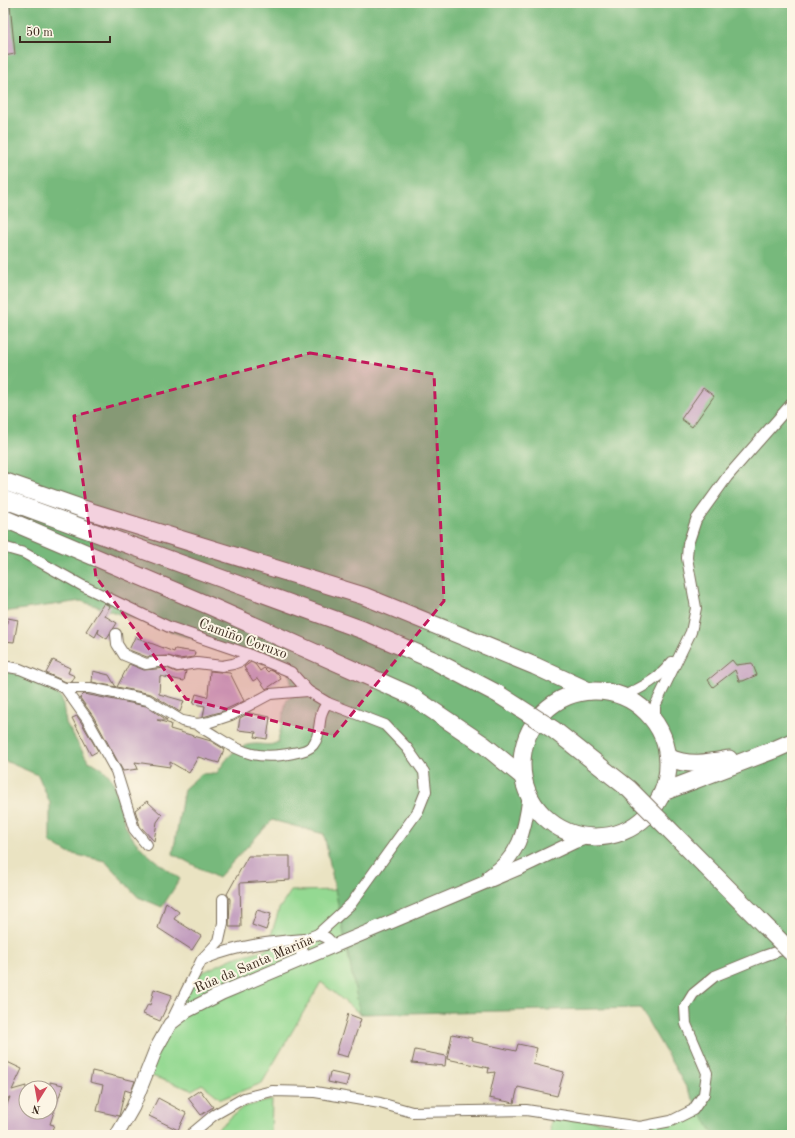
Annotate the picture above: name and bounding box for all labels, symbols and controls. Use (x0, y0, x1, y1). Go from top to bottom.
scale bar (20, 18, 110, 44)
text: 50 m (26, 26, 53, 39)
street label: Camiño Coruxo (197, 617, 289, 662)
street label: Rúa da Santa Mariña (192, 933, 316, 995)
north arrow (18, 1080, 58, 1120)
text: N (31, 1102, 42, 1115)

